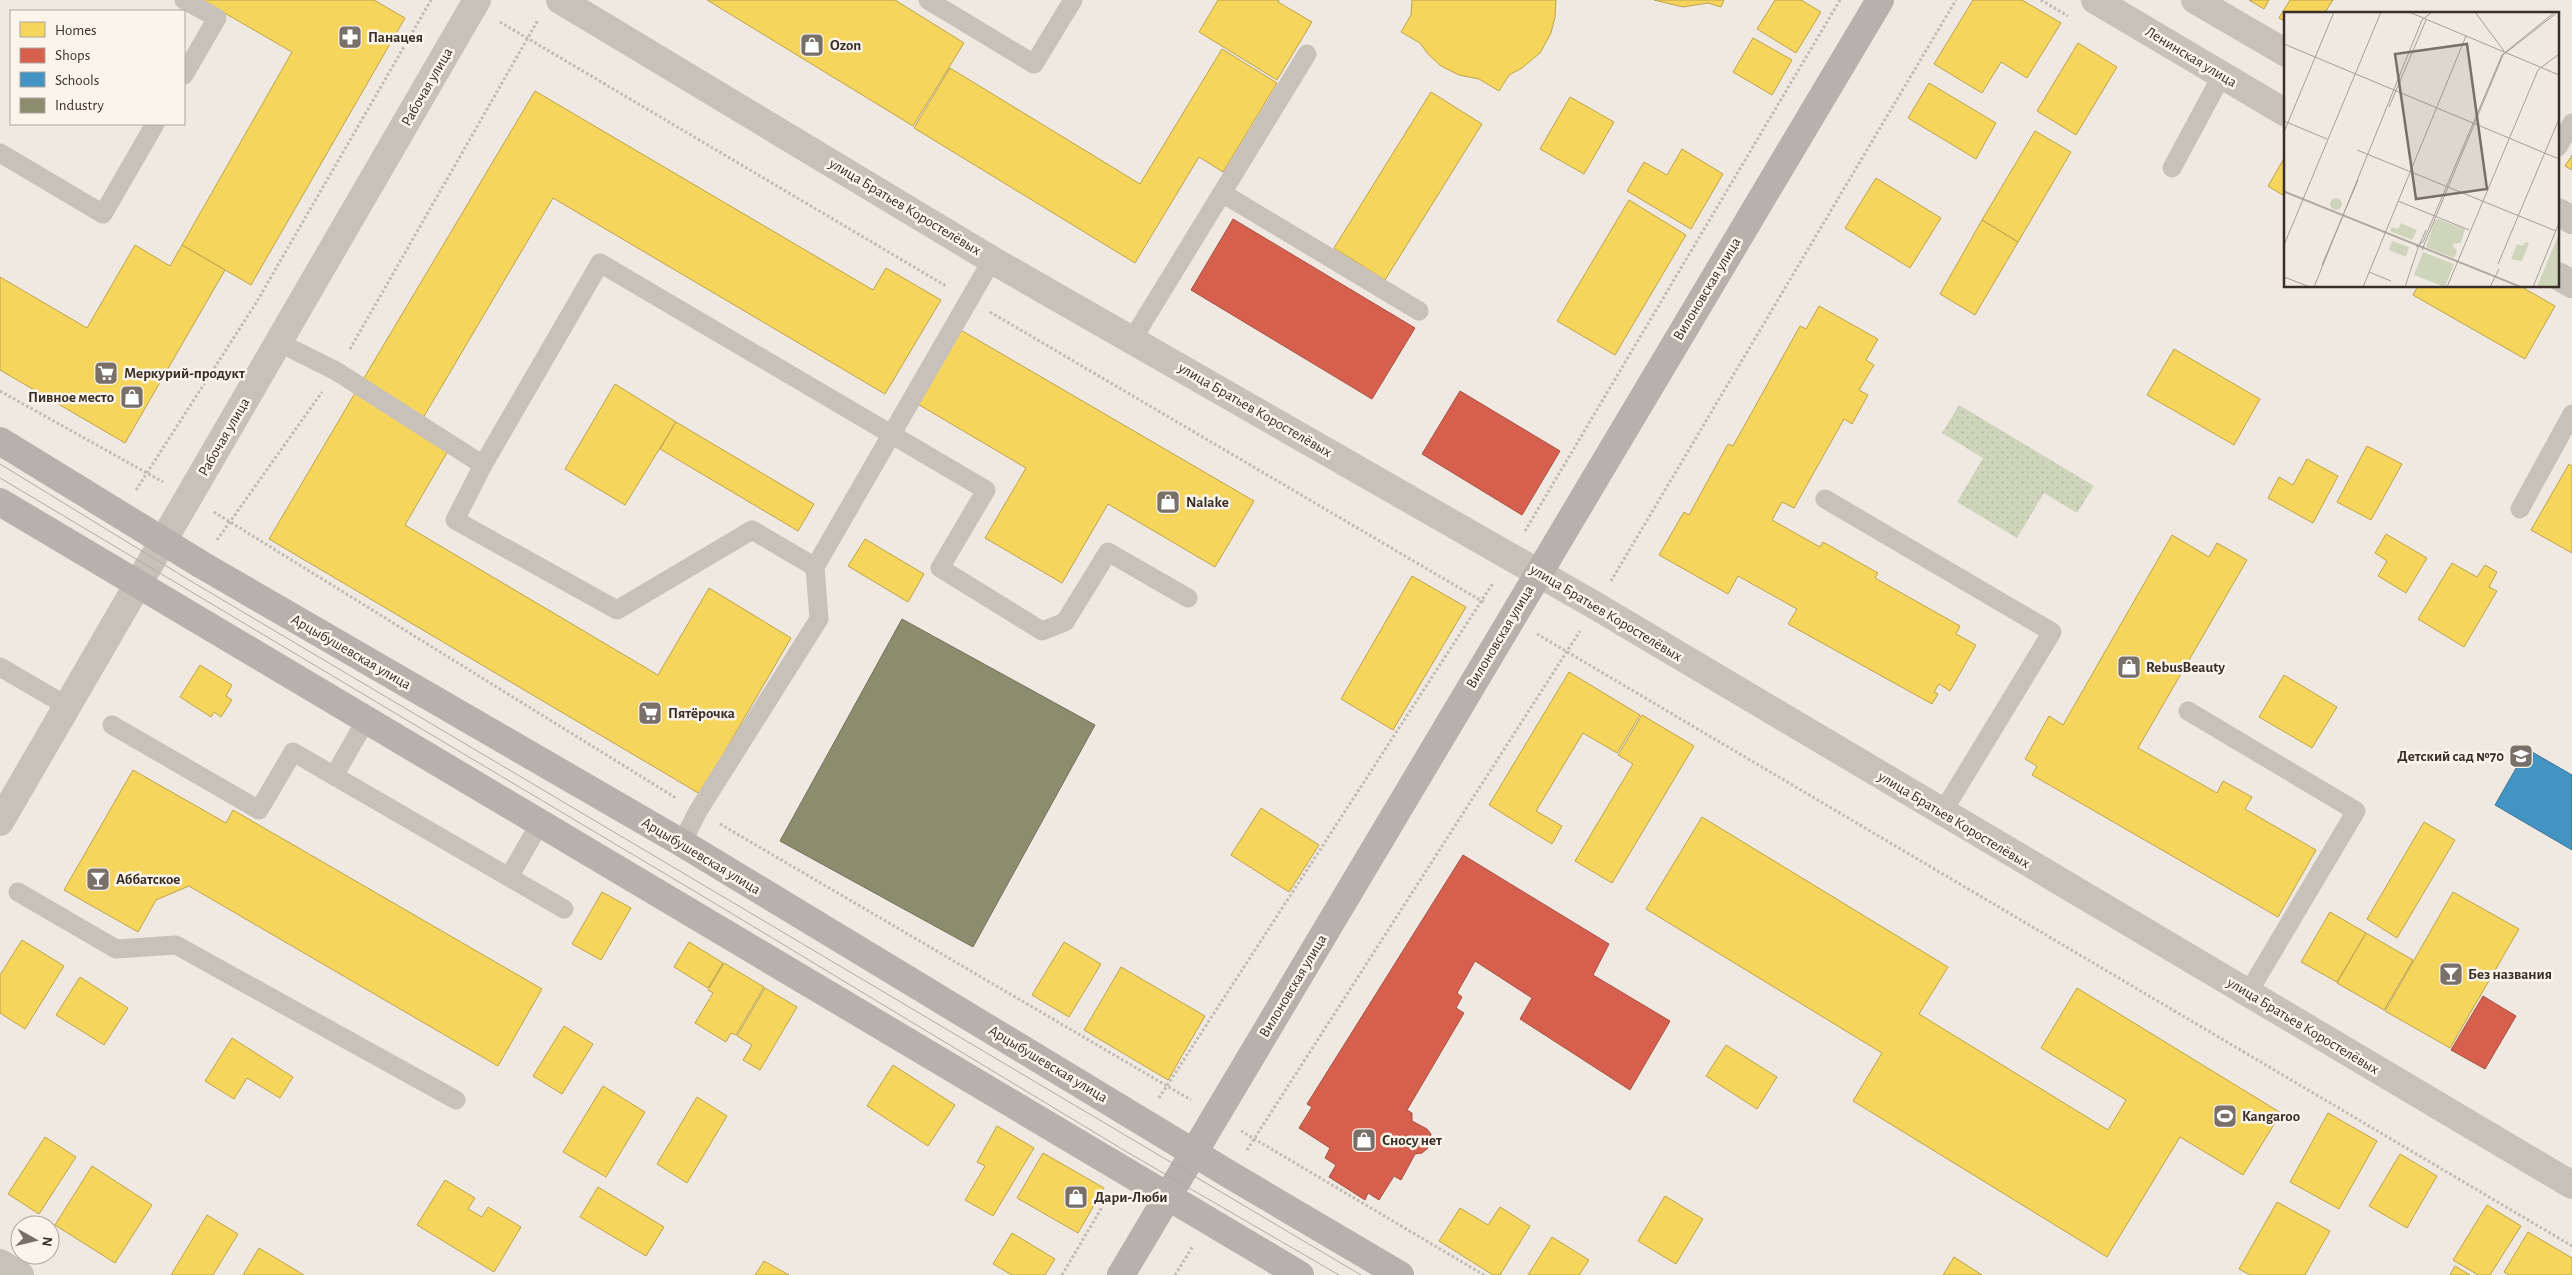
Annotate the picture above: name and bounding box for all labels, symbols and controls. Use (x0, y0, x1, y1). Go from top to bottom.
legend (10, 10, 185, 125)
inset map (2284, 12, 2560, 288)
text: Homes (55, 23, 97, 38)
pharmacy icon: Панацея (337, 24, 363, 50)
street label: Ленинская улица (2143, 24, 2239, 90)
place label: Панацея (368, 30, 423, 45)
shop icon: Ozon (799, 32, 825, 58)
place label: Ozon (830, 38, 861, 53)
street label: Рабочая улица (399, 45, 456, 129)
text: Shops (55, 48, 90, 63)
text: Schools (55, 73, 99, 88)
text: Industry (55, 98, 104, 113)
street label: улица Братьев Коростелёвых (826, 155, 984, 259)
street label: Вилоновская улица (1670, 235, 1744, 343)
street label: улица Братьев Коростелёвых (1175, 359, 1335, 460)
supermarket icon: Меркурий-продукт (93, 360, 119, 386)
place label: Меркурий-продукт (124, 366, 245, 381)
shop icon: Пивное место (119, 384, 145, 410)
place label: Пивное место (28, 390, 114, 405)
street label: Рабочая улица (196, 395, 253, 479)
shop icon: Nalake (1155, 489, 1181, 515)
place label: Nalake (1186, 495, 1229, 510)
street label: улица Братьев Коростелёвых (1527, 561, 1685, 665)
street label: Вилоновская улица (1463, 583, 1537, 691)
street label: Арцыбушевская улица (289, 612, 414, 692)
shop icon: RebusBeauty (2116, 654, 2142, 680)
place label: RebusBeauty (2146, 660, 2225, 675)
supermarket icon: Пятёрочка (637, 700, 663, 726)
place label: Пятёрочка (668, 706, 735, 721)
school or university icon: Детский сад №70 (2508, 743, 2534, 769)
place label: Детский сад №70 (2397, 749, 2504, 764)
street label: улица Братьев Коростелёвых (1875, 768, 2033, 872)
street label: Арцыбушевская улица (639, 815, 763, 897)
bar icon: Аббатское (85, 866, 111, 892)
place label: Аббатское (116, 872, 180, 887)
street label: Вилоновская улица (1256, 932, 1330, 1040)
bar icon: Без названия (2438, 961, 2464, 987)
place label: Без названия (2468, 967, 2552, 982)
street label: улица Братьев Коростелёвых (2224, 974, 2382, 1078)
street label: Арцыбушевская улица (986, 1023, 1110, 1105)
sports icon: Kangaroo (2212, 1103, 2238, 1129)
place label: Kangaroo (2242, 1109, 2300, 1124)
shop icon: Сносу нет (1351, 1127, 1377, 1153)
place label: Сносу нет (1382, 1133, 1442, 1148)
shop icon: Дари-Люби (1063, 1184, 1089, 1210)
place label: Дари-Люби (1094, 1190, 1168, 1205)
north arrow (10, 1215, 60, 1265)
text: N (39, 1236, 54, 1247)

